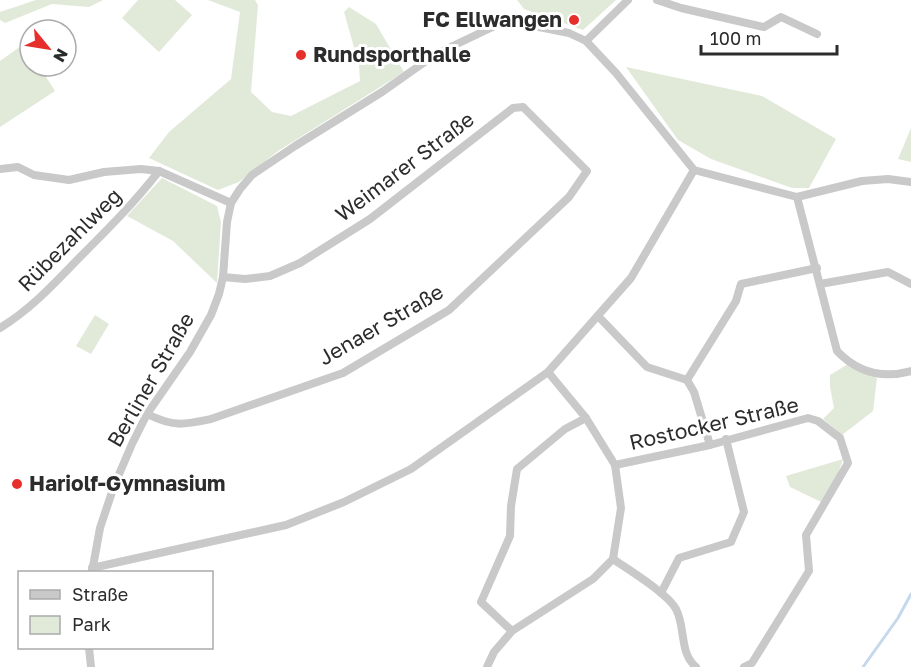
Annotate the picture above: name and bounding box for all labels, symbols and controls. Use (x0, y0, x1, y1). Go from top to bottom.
place label: FC Ellwangen (423, 6, 562, 32)
marker: FC Ellwangen (567, 13, 581, 27)
north arrow (18, 18, 78, 78)
scale bar (701, 18, 838, 56)
text: 100 m (710, 27, 761, 49)
place label: Rundsporthalle (313, 41, 471, 67)
text: N (49, 45, 73, 66)
marker: Rundsporthalle (294, 48, 308, 62)
street label: Weimarer Straße (330, 106, 479, 227)
street label: Rübezahlweg (12, 182, 126, 296)
street label: Jenaer Straße (313, 278, 448, 370)
street label: Berliner Straße (101, 308, 199, 451)
street label: Rostocker Straße (627, 391, 801, 455)
place label: Hariolf-Gymnasium (29, 470, 226, 496)
marker: Hariolf-Gymnasium (10, 477, 24, 491)
legend (18, 571, 213, 649)
text: Straße (72, 583, 128, 605)
text: Park (72, 613, 111, 635)

